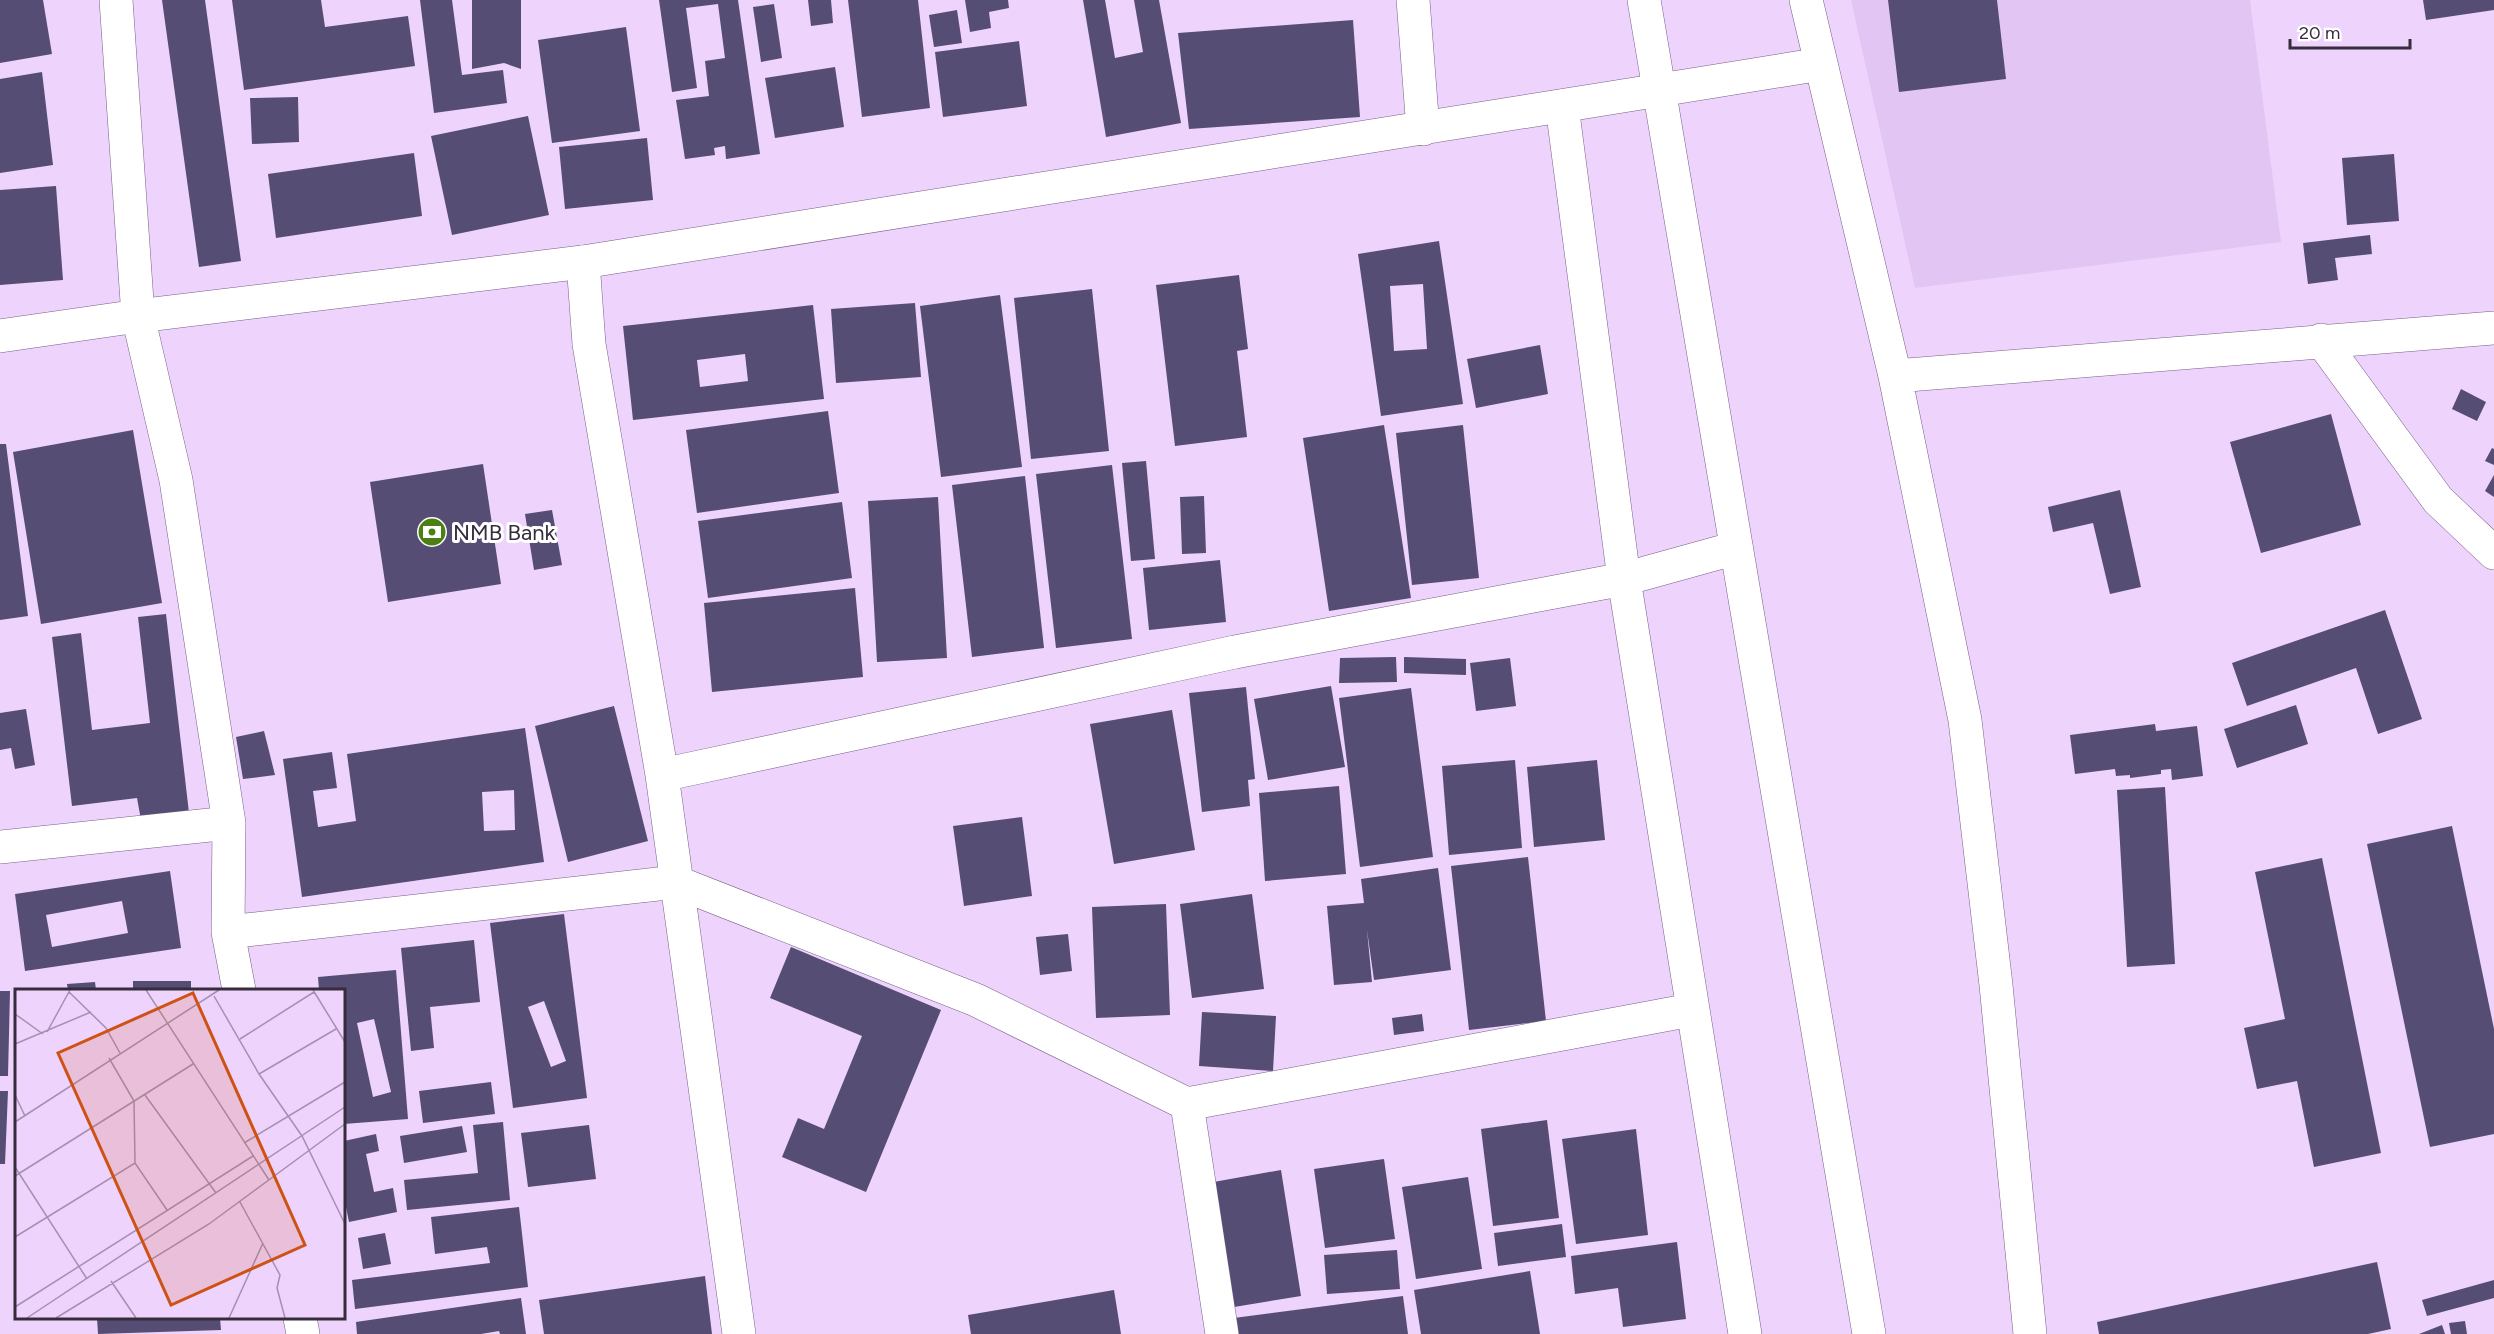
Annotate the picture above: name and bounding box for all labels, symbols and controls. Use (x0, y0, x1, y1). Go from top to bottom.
scale bar (2290, 12, 2410, 50)
text: 20 m (2299, 22, 2340, 44)
bank icon: NMB Bank (416, 516, 448, 548)
place label: NMB Bank (453, 519, 555, 546)
inset map (15, 989, 345, 1319)

